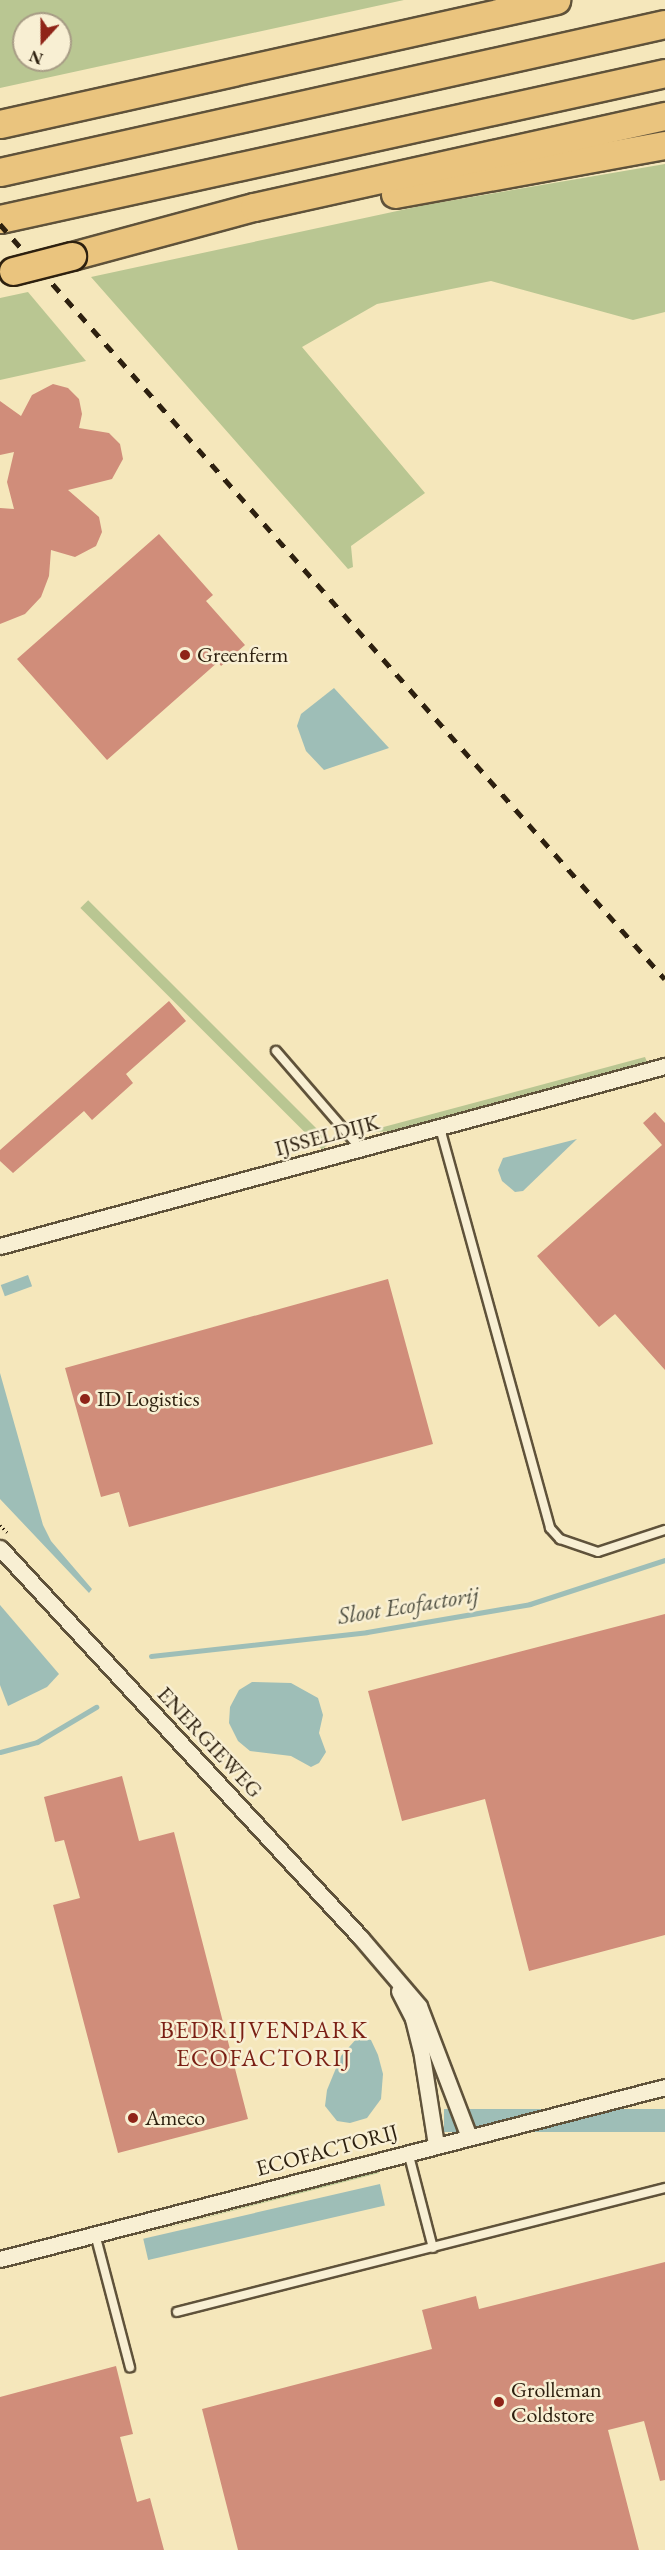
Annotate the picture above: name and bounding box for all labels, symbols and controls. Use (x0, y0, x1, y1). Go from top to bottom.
north arrow (12, 12, 72, 72)
text: N (26, 45, 46, 70)
place label: Greenferm (197, 642, 288, 668)
marker: Greenferm (178, 648, 192, 662)
street label: IJSSELDIJK (272, 1108, 382, 1162)
place label: ID Logistics (97, 1386, 200, 1412)
marker: ID Logistics (78, 1392, 92, 1406)
water label: Sloot Ecofactorij (336, 1580, 480, 1630)
street label: ENERGIEWEG (152, 1681, 268, 1803)
district label: BEDRIJVENPARK ECOFACTORIJ (160, 2016, 368, 2072)
place label: Ameco (145, 2105, 205, 2131)
marker: Ameco (126, 2111, 140, 2125)
street label: ECOFACTORIJ (253, 2118, 401, 2182)
place label: Grolleman Coldstore (511, 2376, 602, 2428)
marker: Grolleman Coldstore (492, 2395, 506, 2409)

